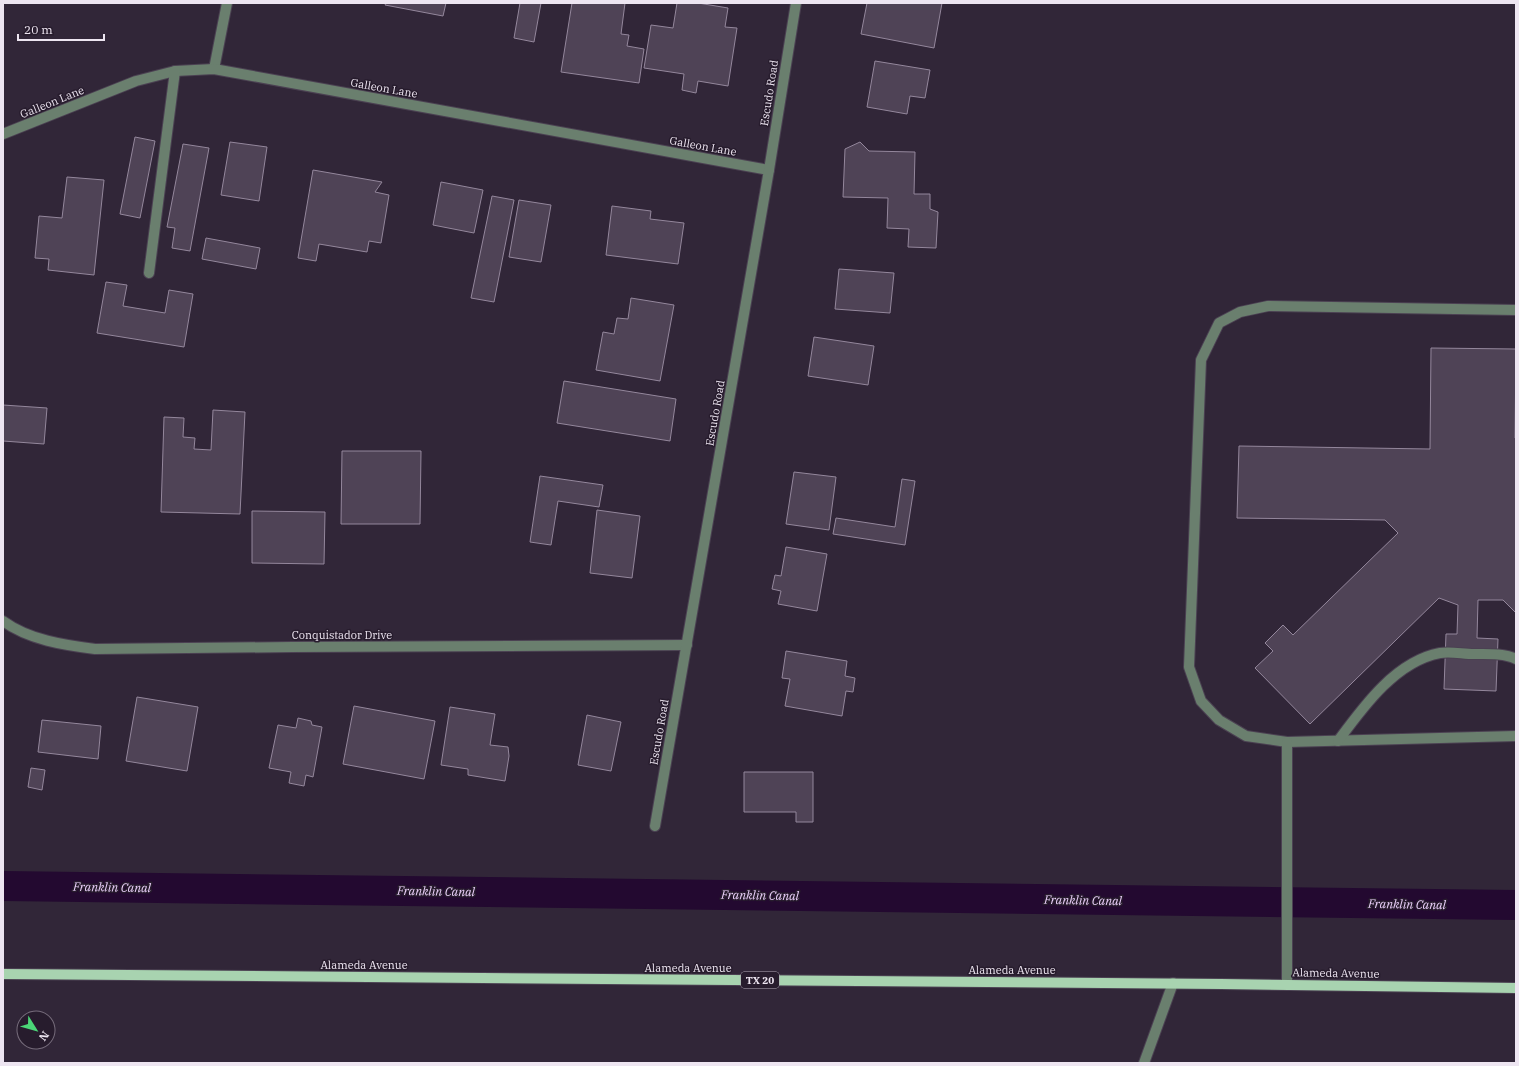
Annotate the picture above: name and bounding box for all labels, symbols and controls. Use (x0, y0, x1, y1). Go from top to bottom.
scale bar (18, 16, 104, 42)
text: 20 m (24, 22, 53, 37)
street label: Escudo Road (757, 59, 781, 127)
street label: Galleon Lane (349, 75, 419, 101)
street label: Galleon Lane (18, 83, 86, 121)
street label: Galleon Lane (668, 133, 738, 159)
street label: Escudo Road (702, 379, 728, 447)
street label: Conquistador Drive (292, 628, 392, 642)
street label: Escudo Road (646, 698, 672, 766)
water label: Franklin Canal (72, 879, 152, 895)
water label: Franklin Canal (396, 883, 476, 899)
water label: Franklin Canal (720, 887, 800, 903)
water label: Franklin Canal (1043, 892, 1123, 908)
water label: Franklin Canal (1367, 896, 1447, 912)
street label: Alameda Avenue (320, 958, 408, 972)
street label: Alameda Avenue (644, 961, 732, 975)
street label: Alameda Avenue (968, 963, 1056, 977)
street label: Alameda Avenue (1292, 965, 1380, 981)
road number: TX 20 (741, 972, 779, 988)
north arrow (16, 1010, 56, 1050)
text: N (36, 1028, 52, 1044)

